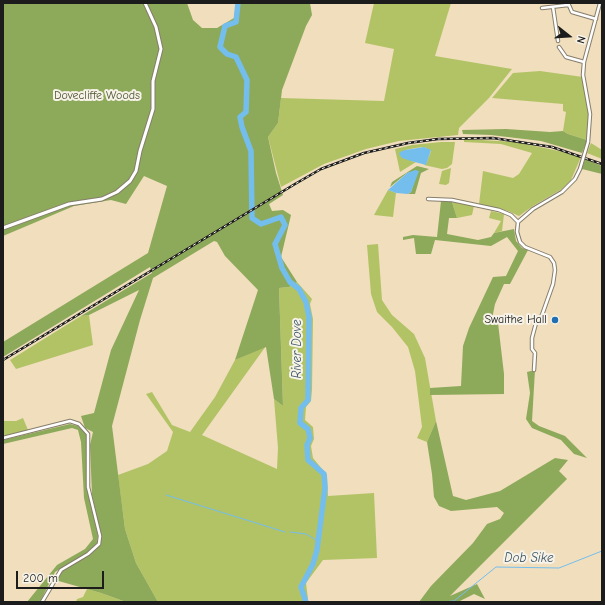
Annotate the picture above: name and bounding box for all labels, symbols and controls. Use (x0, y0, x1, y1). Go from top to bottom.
north arrow (549, 16, 589, 56)
text: N (574, 34, 588, 45)
park label: Dovecliffe Woods (54, 89, 140, 103)
place label: Swaithe Hall (484, 313, 547, 327)
marker: Swaithe Hall (550, 315, 560, 325)
water label: River Dove (289, 319, 305, 379)
water label: Dob Sike (504, 550, 554, 566)
scale bar (18, 563, 106, 589)
text: 200 m (23, 571, 58, 585)

